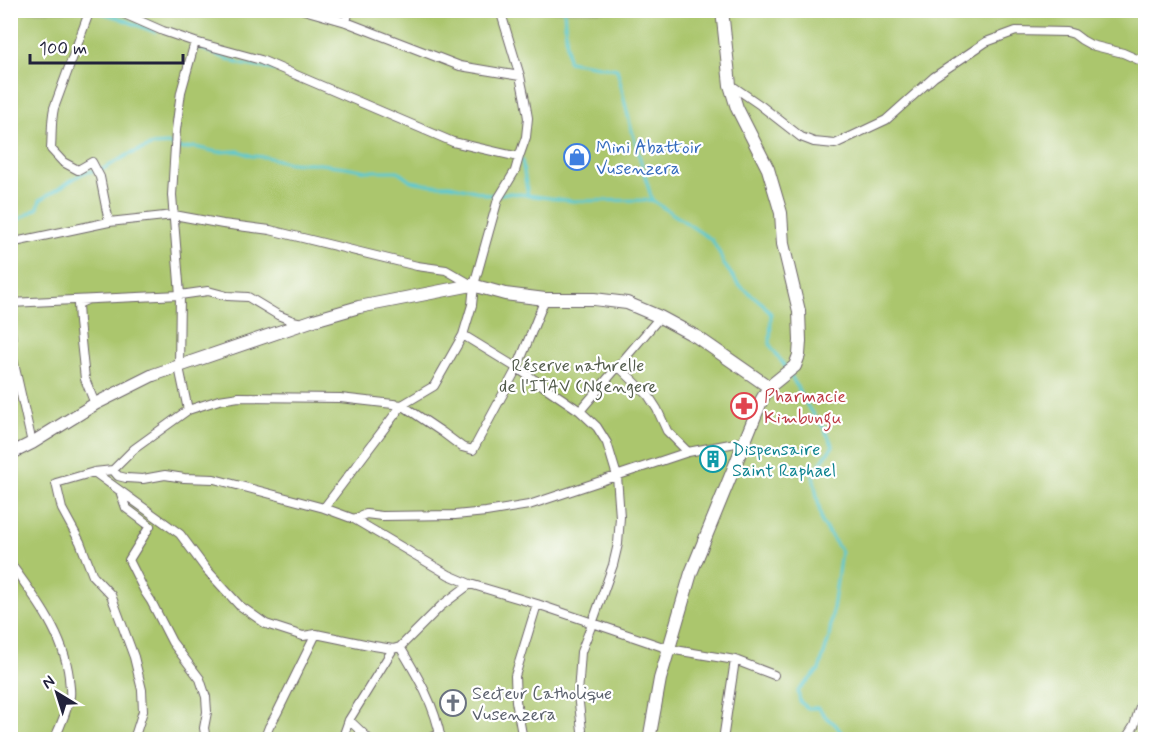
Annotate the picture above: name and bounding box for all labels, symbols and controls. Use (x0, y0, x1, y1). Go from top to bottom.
scale bar (30, 27, 183, 65)
text: 100 m (39, 37, 87, 61)
place label: Mini Abattoir Vusenzera (596, 136, 702, 181)
shop icon: Mini Abattoir Vusenzera (562, 142, 592, 172)
park label: Réserve naturelle de l'ITAV (Ngengere (499, 354, 657, 401)
place label: Pharmacie Kimbungu (764, 385, 846, 432)
pharmacy icon: Pharmacie Kimbungu (729, 391, 759, 421)
place label: Dispensaire Saint Raphael (732, 438, 836, 483)
building icon: Dispensaire Saint Raphael (698, 444, 728, 474)
north arrow (27, 663, 87, 723)
text: N (38, 671, 59, 694)
place label: Secteur Catholique Vusenzera (472, 682, 612, 727)
church icon: Secteur Catholique Vusenzera (438, 688, 468, 718)

